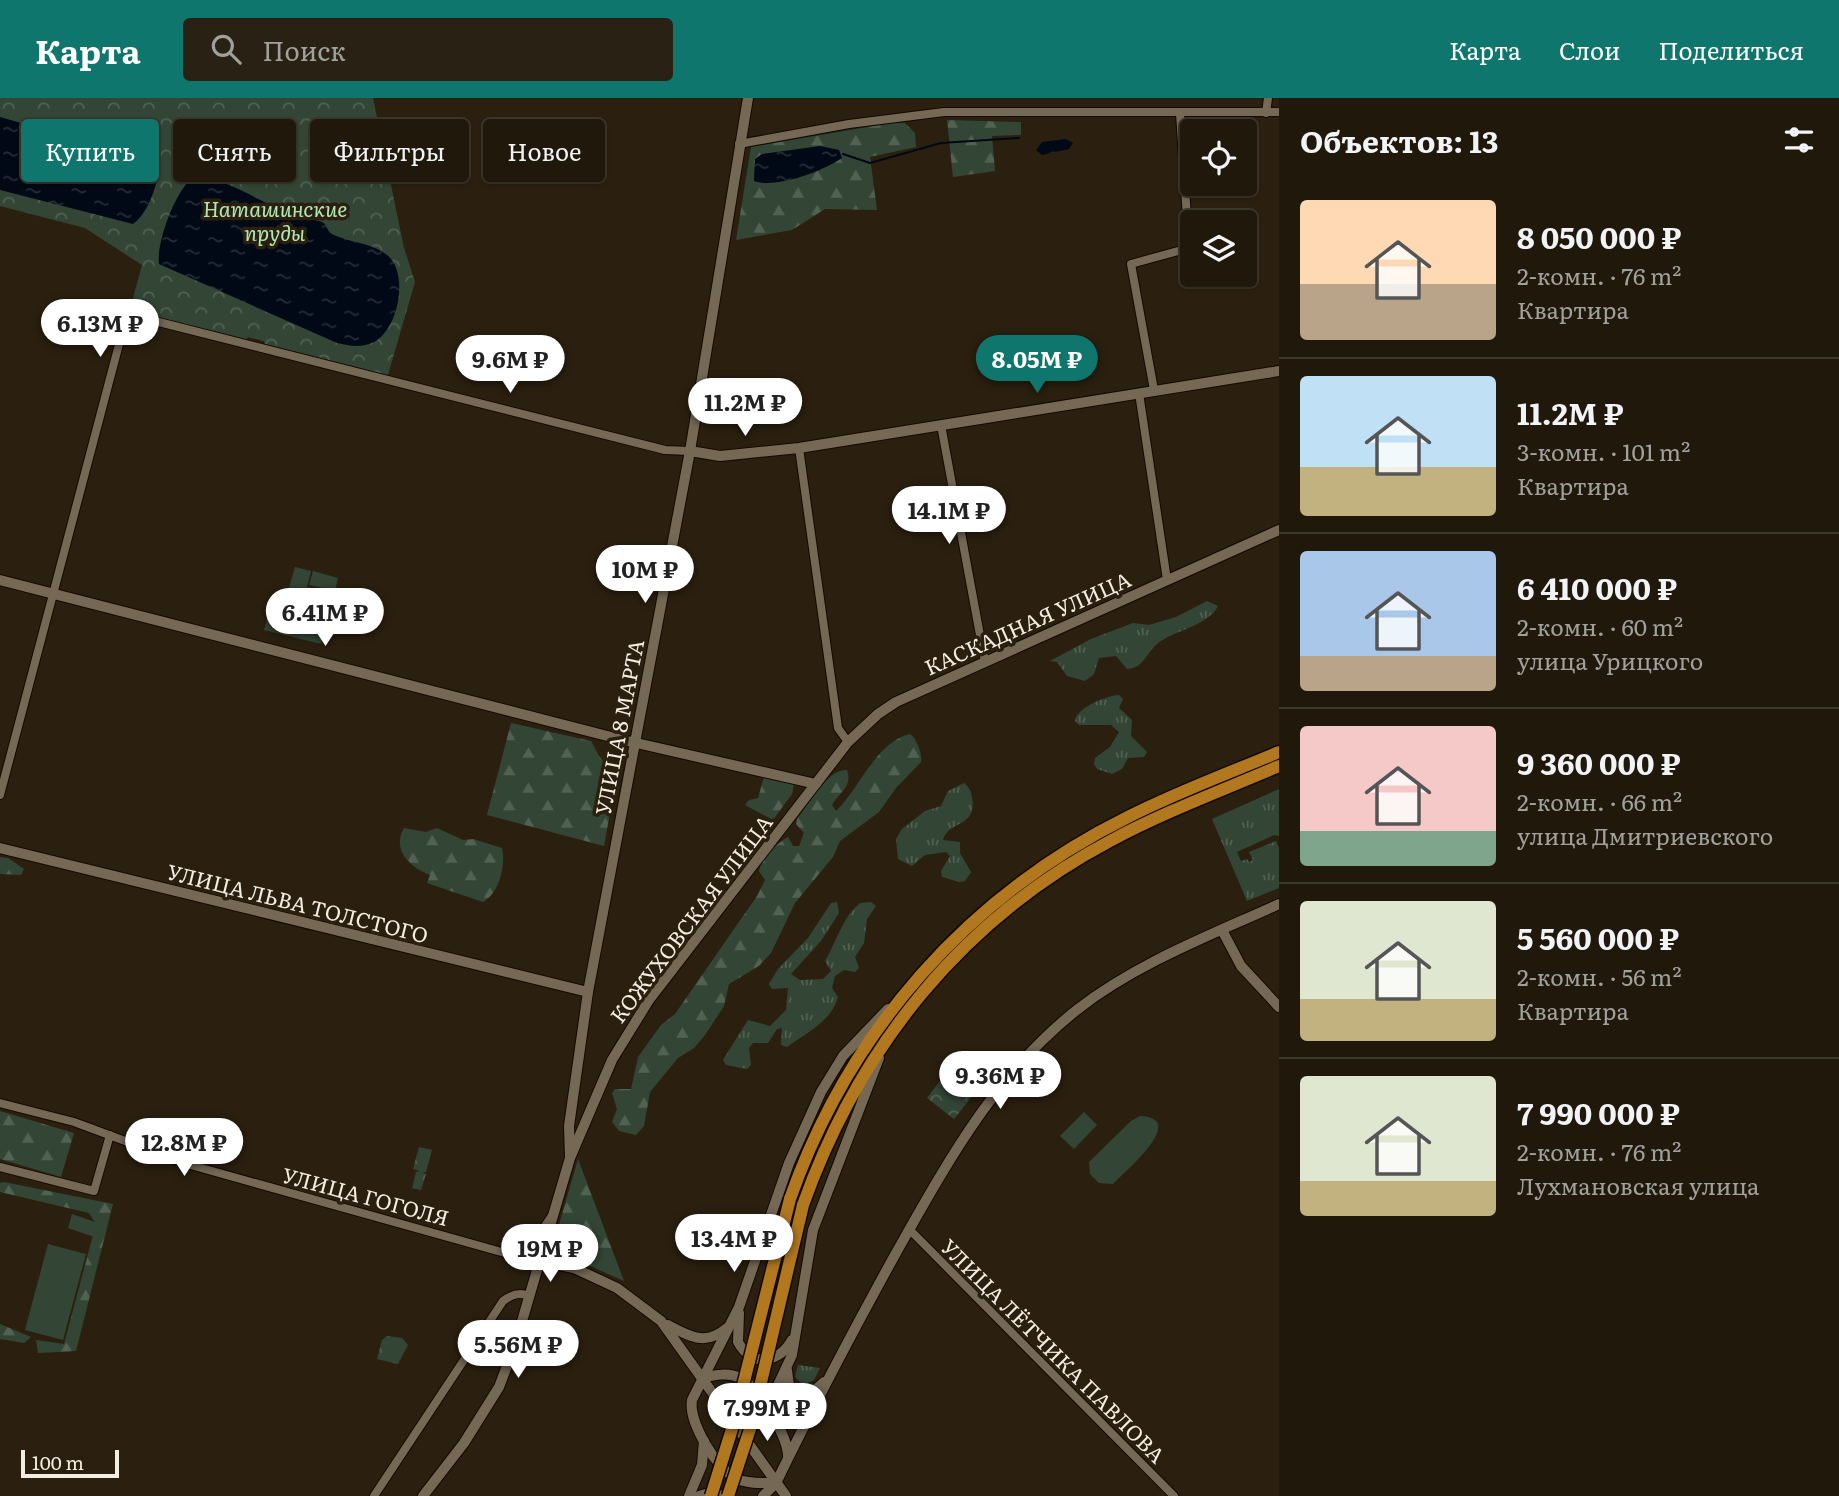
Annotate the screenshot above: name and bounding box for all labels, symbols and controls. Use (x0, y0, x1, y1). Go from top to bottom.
search box (183, 18, 673, 81)
text: Карта (35, 25, 141, 74)
icon: search (207, 30, 245, 68)
text: Поиск (263, 30, 346, 69)
text: Карта (1449, 32, 1521, 67)
text: Слои (1559, 32, 1620, 67)
text: Поделиться (1658, 32, 1804, 67)
text: Объектов: 13 (1300, 118, 1498, 162)
chip: Купить (21, 119, 159, 182)
chip: Снять (173, 119, 296, 182)
chip: Фильтры (310, 119, 469, 182)
chip: Новое (483, 119, 605, 182)
map controls (1180, 119, 1257, 287)
button: locate (1180, 119, 1257, 196)
icon: filters (1780, 121, 1818, 159)
park label: Наташинские пруды (203, 192, 347, 247)
button: layers (1180, 210, 1257, 287)
text: 8 050 000 ₽ (1517, 214, 1681, 258)
icon: home (1356, 228, 1440, 312)
text: 2-комн. · 76 m² (1517, 258, 1682, 292)
text: Квартира (1517, 292, 1629, 326)
pin: 6.13M ₽ (35, 300, 165, 359)
text: 6.13M ₽ (57, 305, 143, 339)
pin: 9.6M ₽ (453, 336, 567, 395)
pin: 8.05M ₽ (972, 336, 1102, 395)
text: 9.6M ₽ (472, 341, 548, 375)
text: 8.05M ₽ (992, 341, 1082, 375)
pin: 11.2M ₽ (680, 378, 810, 438)
text: 11.2M ₽ (704, 384, 786, 418)
text: 11.2M ₽ (1517, 390, 1623, 434)
icon: home (1356, 404, 1440, 488)
text: 3-комн. · 101 m² (1517, 434, 1690, 468)
text: Квартира (1517, 468, 1629, 502)
pin: 14.1M ₽ (884, 486, 1014, 546)
text: 14.1M ₽ (908, 492, 990, 526)
pin: 10M ₽ (596, 546, 694, 605)
text: 10M ₽ (612, 551, 678, 585)
street label: КАСКАДНАЯ УЛИЦА (919, 562, 1136, 682)
text: 6 410 000 ₽ (1517, 565, 1677, 609)
icon: home (1356, 579, 1440, 663)
pin: 6.41M ₽ (260, 588, 390, 648)
text: 6.41M ₽ (282, 594, 368, 628)
text: 2-комн. · 60 m² (1517, 609, 1683, 643)
street label: УЛИЦА 8 МАРТА (586, 636, 650, 817)
text: улица Урицкого (1517, 643, 1703, 677)
text: 9 360 000 ₽ (1517, 740, 1681, 784)
icon: home (1356, 754, 1440, 838)
text: 2-комн. · 66 m² (1517, 784, 1682, 818)
street label: КОЖУХОВСКАЯ УЛИЦА (601, 807, 779, 1029)
text: улица Дмитриевского (1517, 818, 1773, 852)
street label: УЛИЦА ЛЬВА ТОЛСТОГО (164, 855, 432, 949)
text: 5 560 000 ₽ (1517, 915, 1679, 959)
icon: home (1356, 929, 1440, 1013)
text: 2-комн. · 56 m² (1517, 959, 1682, 993)
text: Квартира (1517, 993, 1629, 1027)
pin: 9.36M ₽ (935, 1052, 1065, 1111)
text: 9.36M ₽ (955, 1057, 1045, 1091)
text: 7 990 000 ₽ (1517, 1090, 1680, 1134)
icon: home (1356, 1104, 1440, 1188)
pin: 12.8M ₽ (119, 1118, 249, 1178)
text: 12.8M ₽ (141, 1124, 227, 1158)
text: 2-комн. · 76 m² (1517, 1134, 1682, 1168)
street label: УЛИЦА ГОГОЛЯ (279, 1158, 453, 1232)
text: Лухмановская улица (1517, 1168, 1760, 1202)
pin: 13.4M ₽ (669, 1214, 799, 1274)
text: 13.4M ₽ (691, 1220, 777, 1254)
pin: 19M ₽ (501, 1224, 599, 1284)
text: 19M ₽ (517, 1230, 583, 1264)
street label: УЛИЦА ЛЁТЧИКА ПАВЛОВА (935, 1231, 1173, 1469)
pin: 5.56M ₽ (453, 1320, 583, 1380)
text: 5.56M ₽ (474, 1326, 562, 1360)
pin: 7.99M ₽ (702, 1384, 832, 1443)
text: 7.99M ₽ (724, 1389, 810, 1423)
scale bar (21, 1447, 119, 1479)
text: 100 m (32, 1448, 84, 1476)

